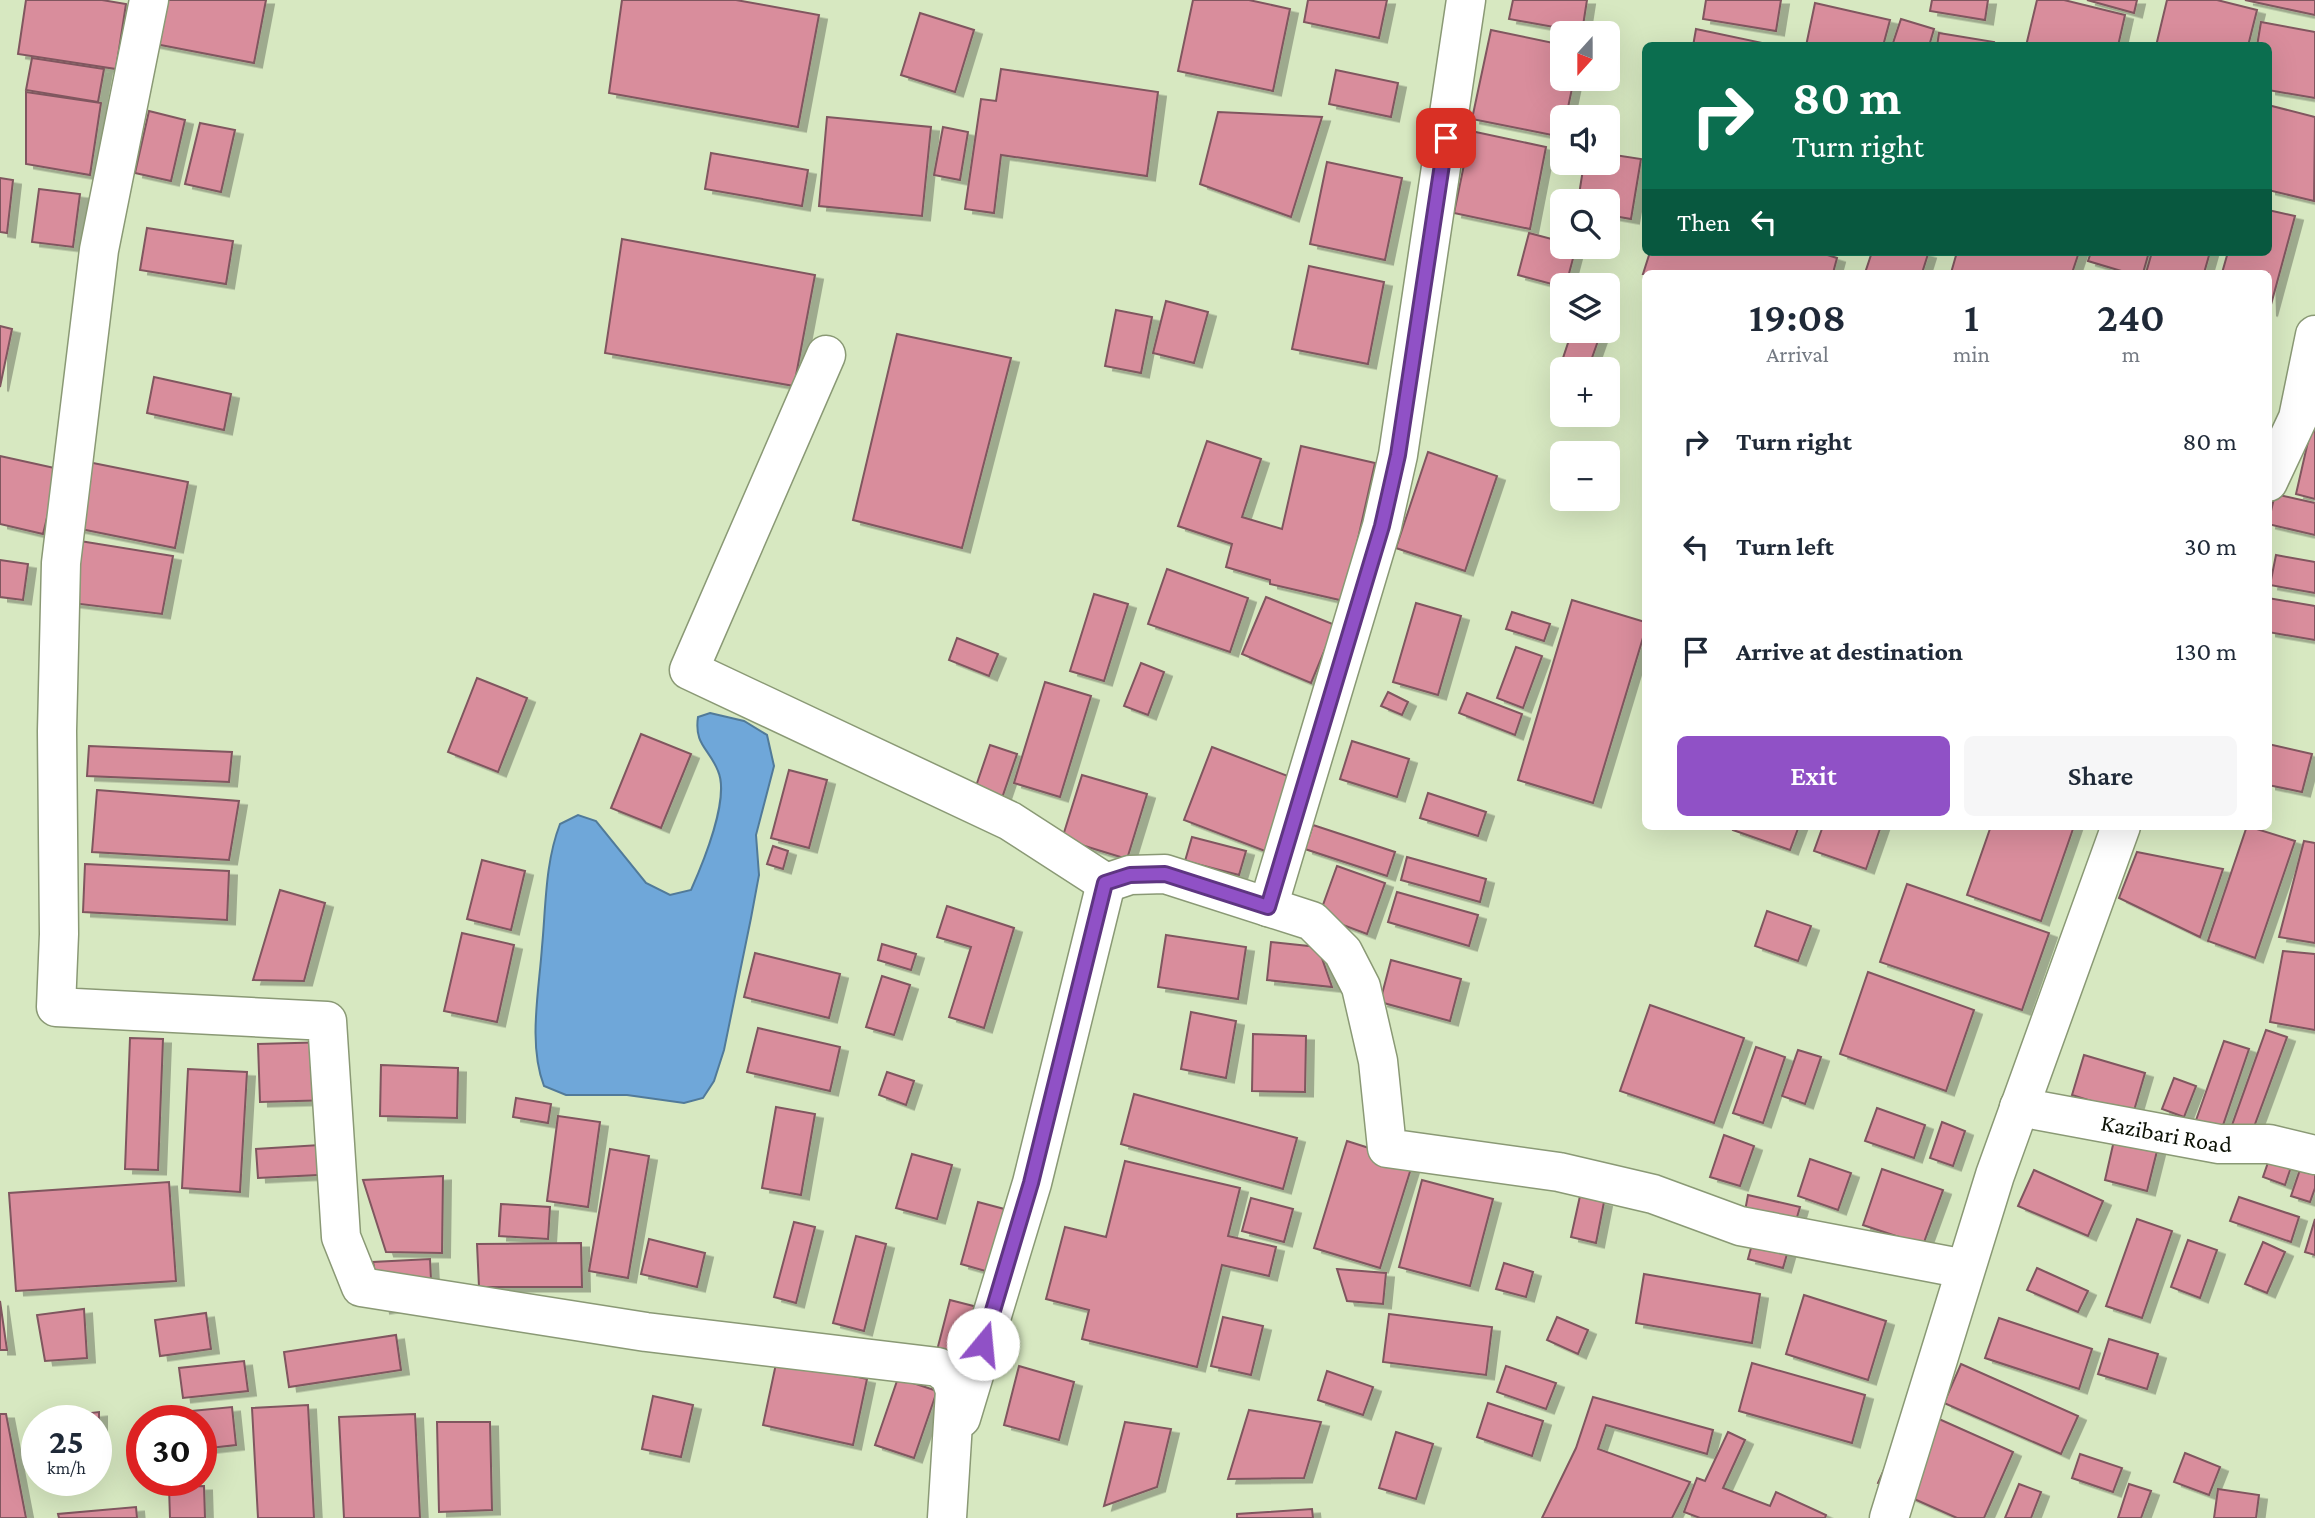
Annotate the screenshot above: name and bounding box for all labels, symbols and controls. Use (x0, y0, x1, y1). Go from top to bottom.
north arrow (1550, 21, 1620, 91)
map controls (1550, 21, 1620, 511)
icon: right (1677, 70, 1768, 161)
text: 80 m (1792, 70, 1901, 125)
button: sound (1550, 105, 1620, 175)
pin (1416, 108, 1476, 168)
icon: arrive (1427, 119, 1465, 157)
text: Turn right (1792, 128, 1924, 164)
button: search (1550, 189, 1620, 259)
icon: left (1745, 203, 1783, 241)
text: Then (1677, 208, 1731, 237)
button: layers (1550, 273, 1620, 343)
text: 19:08 (1749, 293, 1846, 340)
text: 1 (1964, 293, 1979, 340)
text: 240 (2097, 293, 2165, 340)
text: Arrival (1766, 341, 1829, 367)
text: min (1953, 341, 1990, 367)
text: m (2122, 341, 2140, 367)
button: + (1550, 357, 1620, 427)
icon: right (1677, 423, 1715, 461)
text: Turn right (1736, 427, 1852, 456)
text: 80 m (2183, 427, 2237, 456)
button: − (1550, 441, 1620, 511)
icon: left (1677, 528, 1715, 566)
text: Turn left (1736, 532, 1834, 561)
text: 30 m (2184, 532, 2237, 561)
icon: arrive (1677, 633, 1715, 671)
text: Arrive at destination (1736, 637, 1963, 666)
text: 130 m (2176, 637, 2237, 666)
button: Exit (1677, 736, 1950, 816)
button: Share (1964, 736, 2237, 816)
street label: Kazibari Road (2099, 1108, 2232, 1157)
position arrow (946, 1307, 1020, 1381)
speed limit sign: 30 (126, 1405, 217, 1496)
text: 25 (49, 1422, 84, 1461)
text: km/h (47, 1458, 86, 1478)

